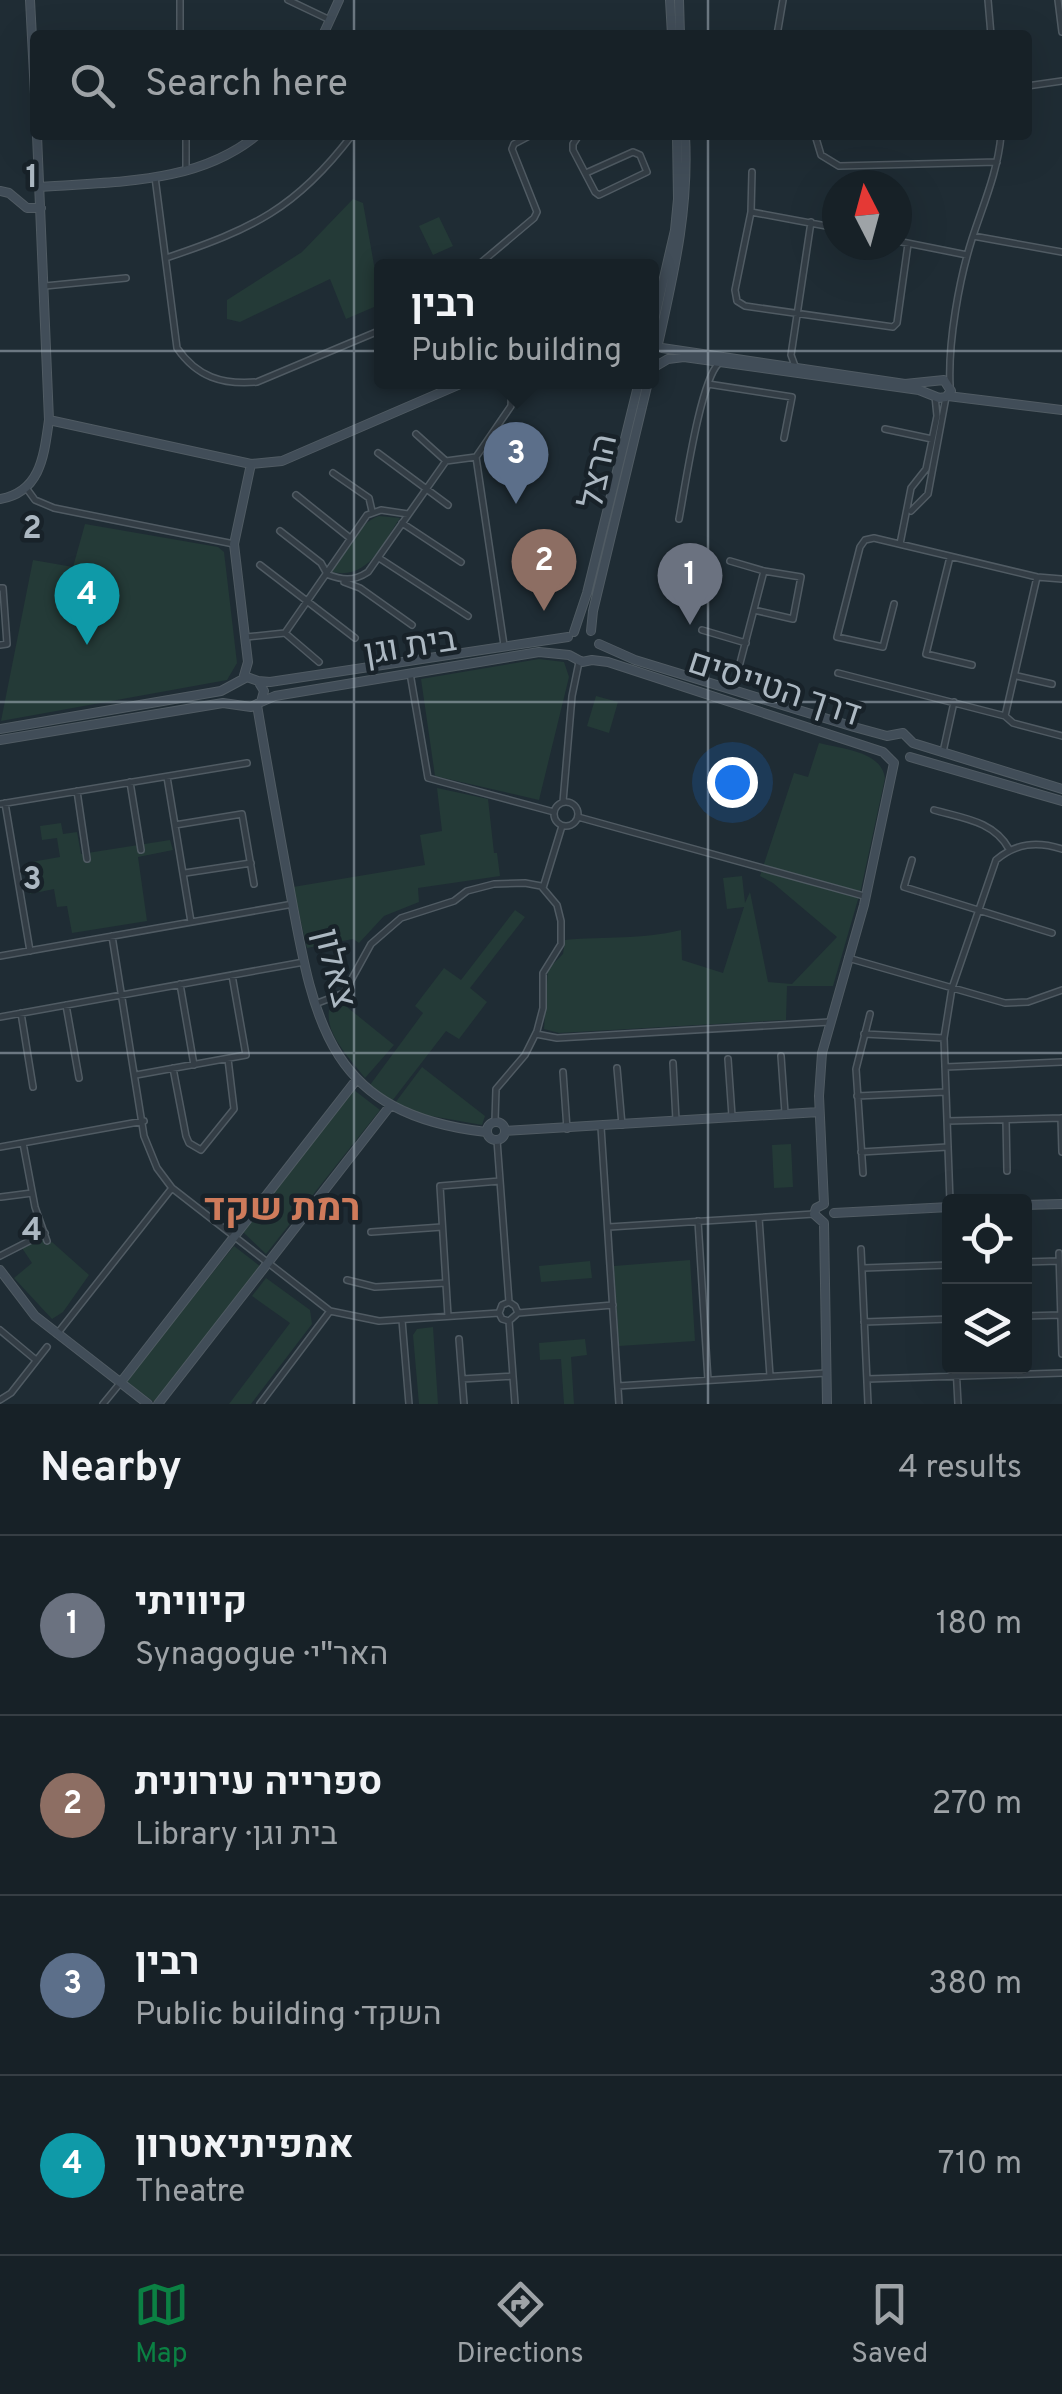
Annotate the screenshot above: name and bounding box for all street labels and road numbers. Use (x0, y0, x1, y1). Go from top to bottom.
street label: הרצל (571, 430, 629, 513)
street label: בית וגן (361, 619, 460, 677)
street label: דרך הטייסים (682, 641, 866, 738)
street label: צאלון (302, 925, 364, 1013)

